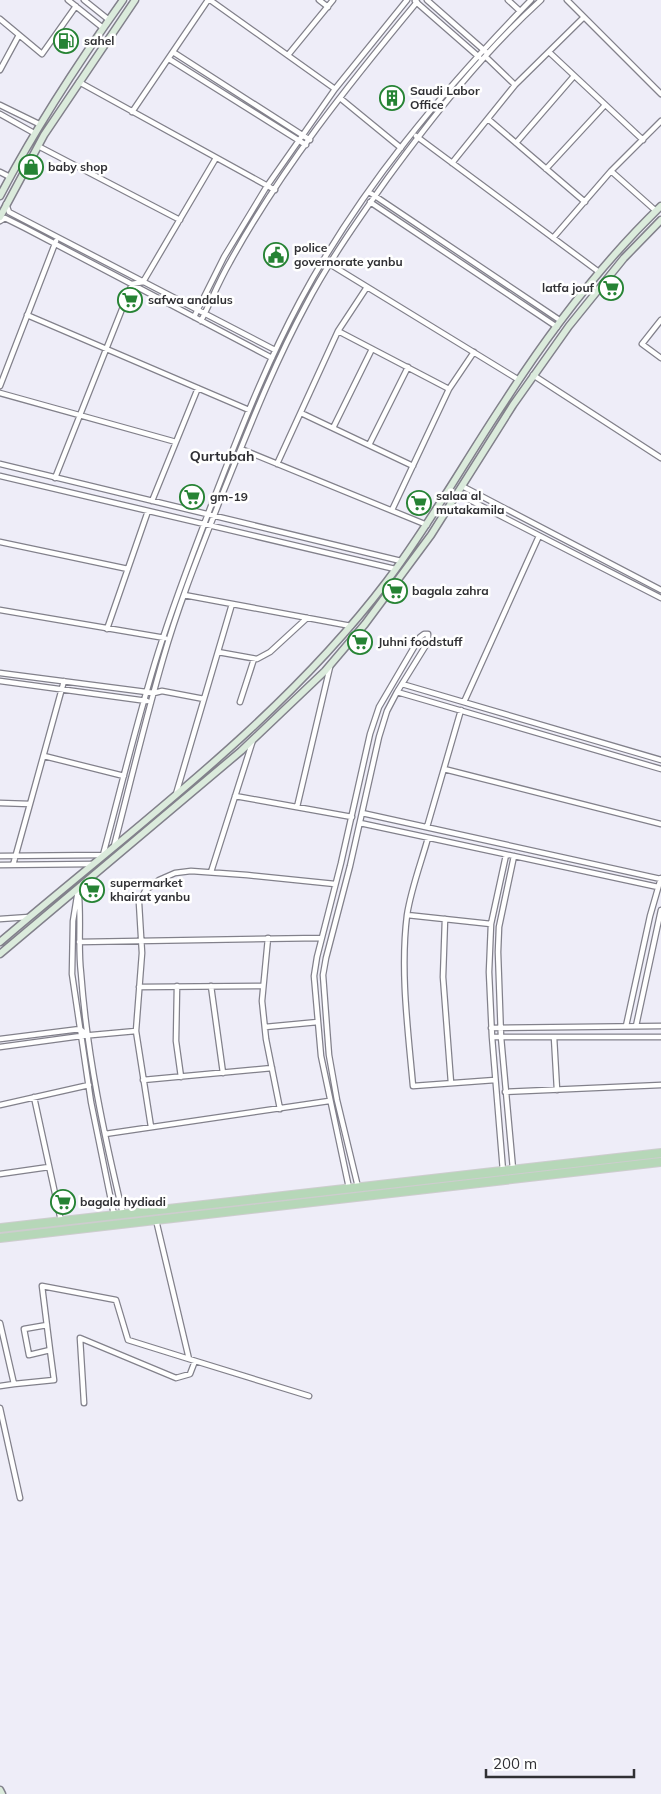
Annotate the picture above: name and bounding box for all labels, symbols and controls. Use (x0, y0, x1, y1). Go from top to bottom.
fuel station icon: sahel (53, 28, 79, 54)
place label: sahel (84, 33, 114, 48)
place label: Saudi Labor Office (410, 83, 480, 112)
building icon: Saudi Labor Office (379, 85, 405, 111)
shop icon: baby shop (18, 154, 44, 180)
place label: baby shop (48, 159, 108, 174)
place label: police governorate yanbu (294, 240, 403, 269)
public building icon: police governorate yanbu (263, 242, 289, 268)
supermarket icon: latfa jouf (598, 275, 624, 301)
place label: latfa jouf (542, 280, 595, 295)
supermarket icon: safwa andalus (117, 287, 143, 313)
place label: safwa andalus (148, 292, 233, 307)
district label: Qurtubah (190, 447, 254, 465)
supermarket icon: gm-19 (179, 484, 205, 510)
place label: salaa al mutakamila (436, 488, 504, 517)
place label: gm-19 (210, 489, 248, 504)
supermarket icon: salaa al mutakamila (406, 490, 432, 516)
supermarket icon: bagala zahra (382, 578, 408, 604)
place label: bagala zahra (412, 583, 489, 598)
supermarket icon: Juhni foodstuff (347, 629, 373, 655)
place label: Juhni foodstuff (378, 634, 463, 649)
place label: supermarket khairat yanbu (110, 875, 190, 904)
supermarket icon: supermarket khairat yanbu (79, 877, 105, 903)
supermarket icon: bagala hydiadi (50, 1189, 76, 1215)
place label: bagala hydiadi (80, 1194, 166, 1209)
scale bar (486, 1746, 634, 1778)
text: 200 m (493, 1754, 537, 1773)

